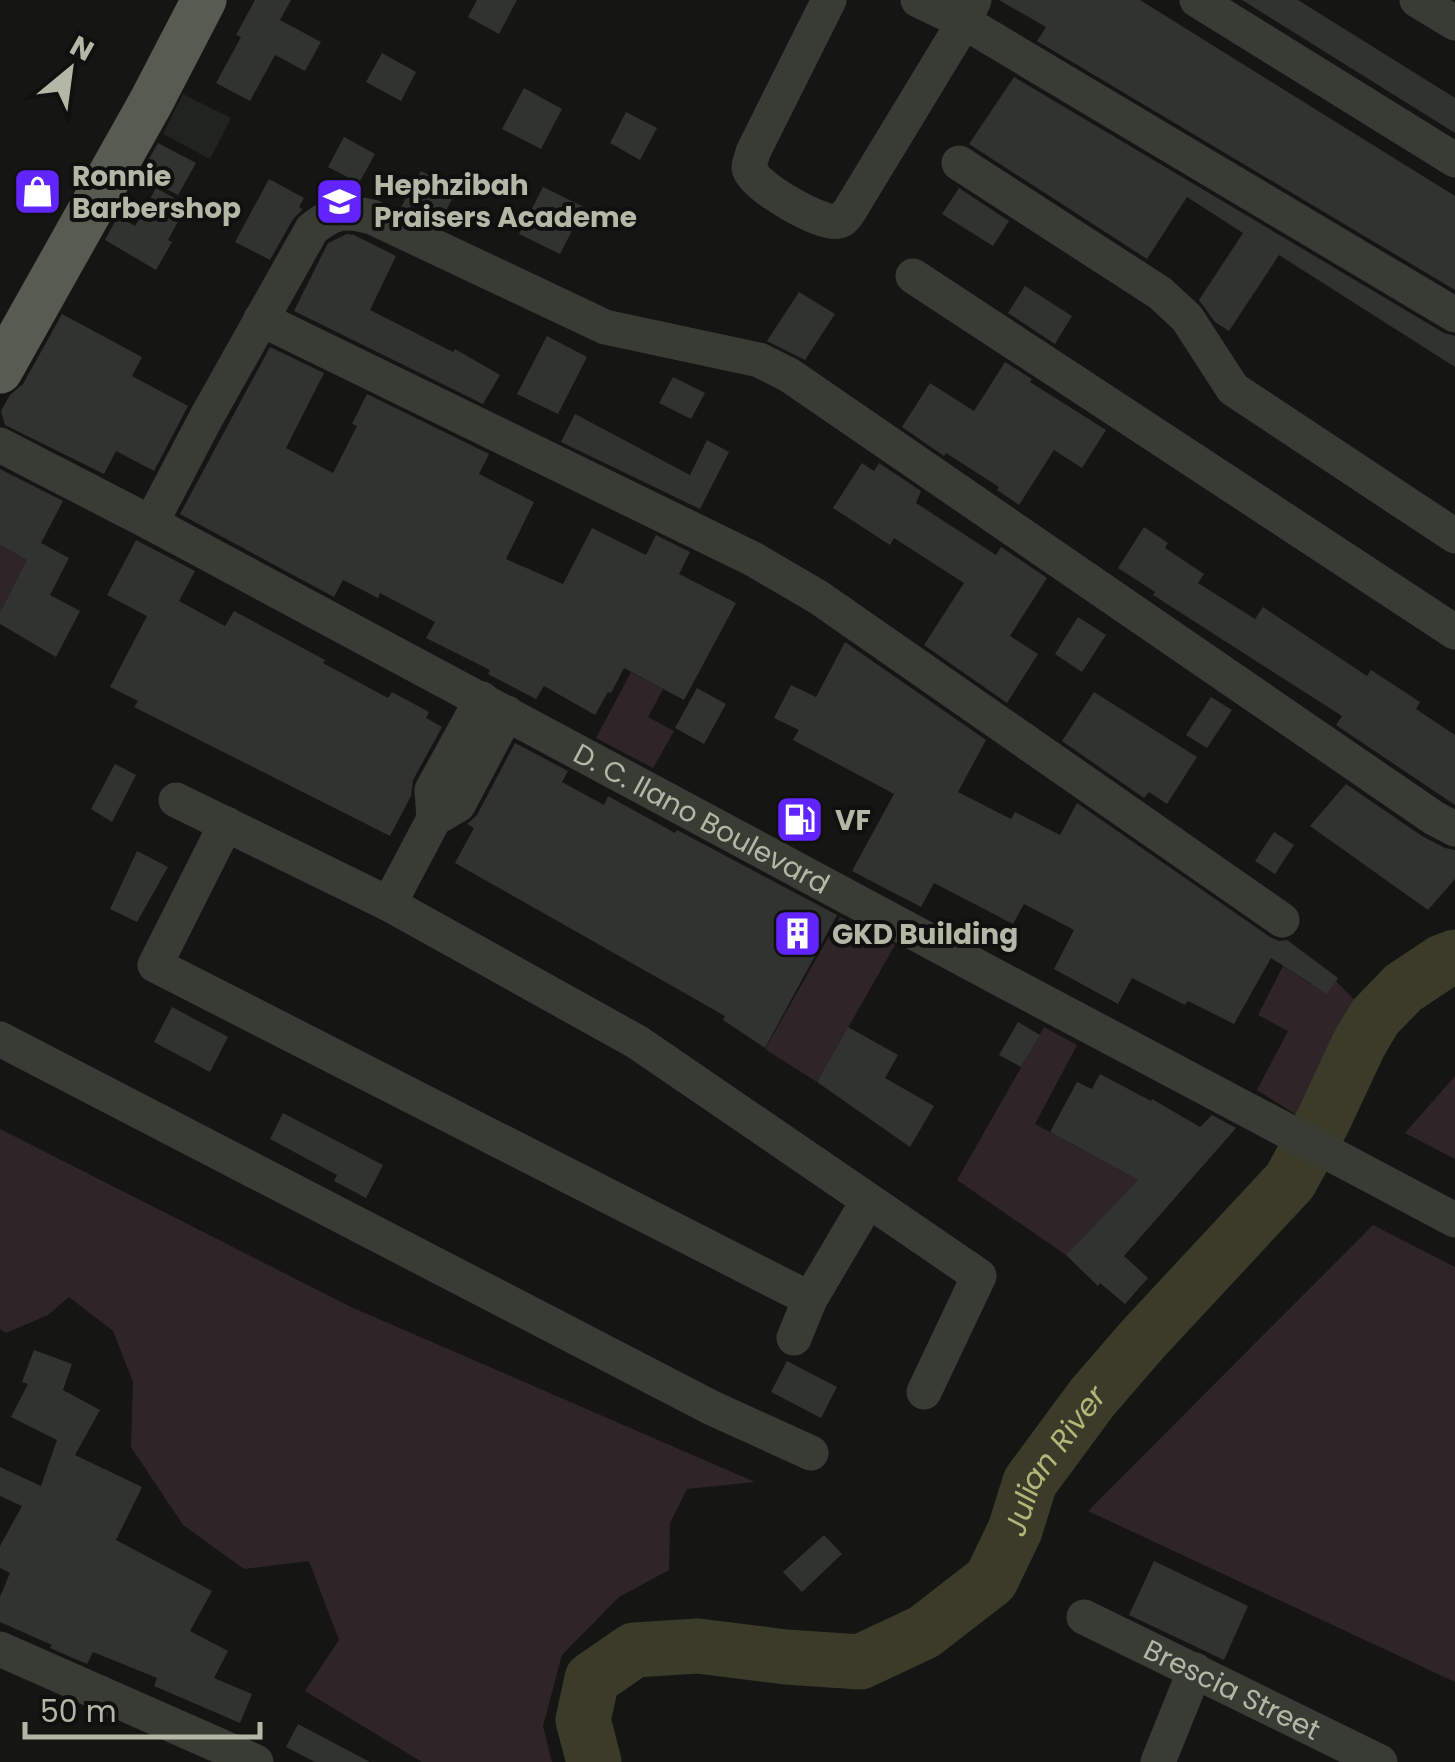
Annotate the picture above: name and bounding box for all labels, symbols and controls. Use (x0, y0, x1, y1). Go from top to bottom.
north arrow (20, 20, 120, 120)
text: N (63, 26, 101, 71)
place label: Ronnie Barbershop (72, 157, 241, 228)
shop icon: Ronnie Barbershop (11, 166, 63, 218)
place label: Hephzibah Praisers Academe (374, 166, 637, 237)
school or university icon: Hephzibah Praisers Academe (313, 175, 365, 227)
street label: D. C. Ilano Boulevard (567, 734, 837, 903)
fuel station icon: VF (774, 794, 826, 846)
place label: VF (835, 801, 871, 840)
building icon: GKD Building (771, 908, 823, 960)
place label: GKD Building (832, 915, 1018, 954)
water label: Julian River (993, 1375, 1116, 1541)
street label: Brescia Street (1137, 1630, 1327, 1749)
scale bar (25, 1677, 260, 1739)
text: 50 m (40, 1690, 117, 1733)

